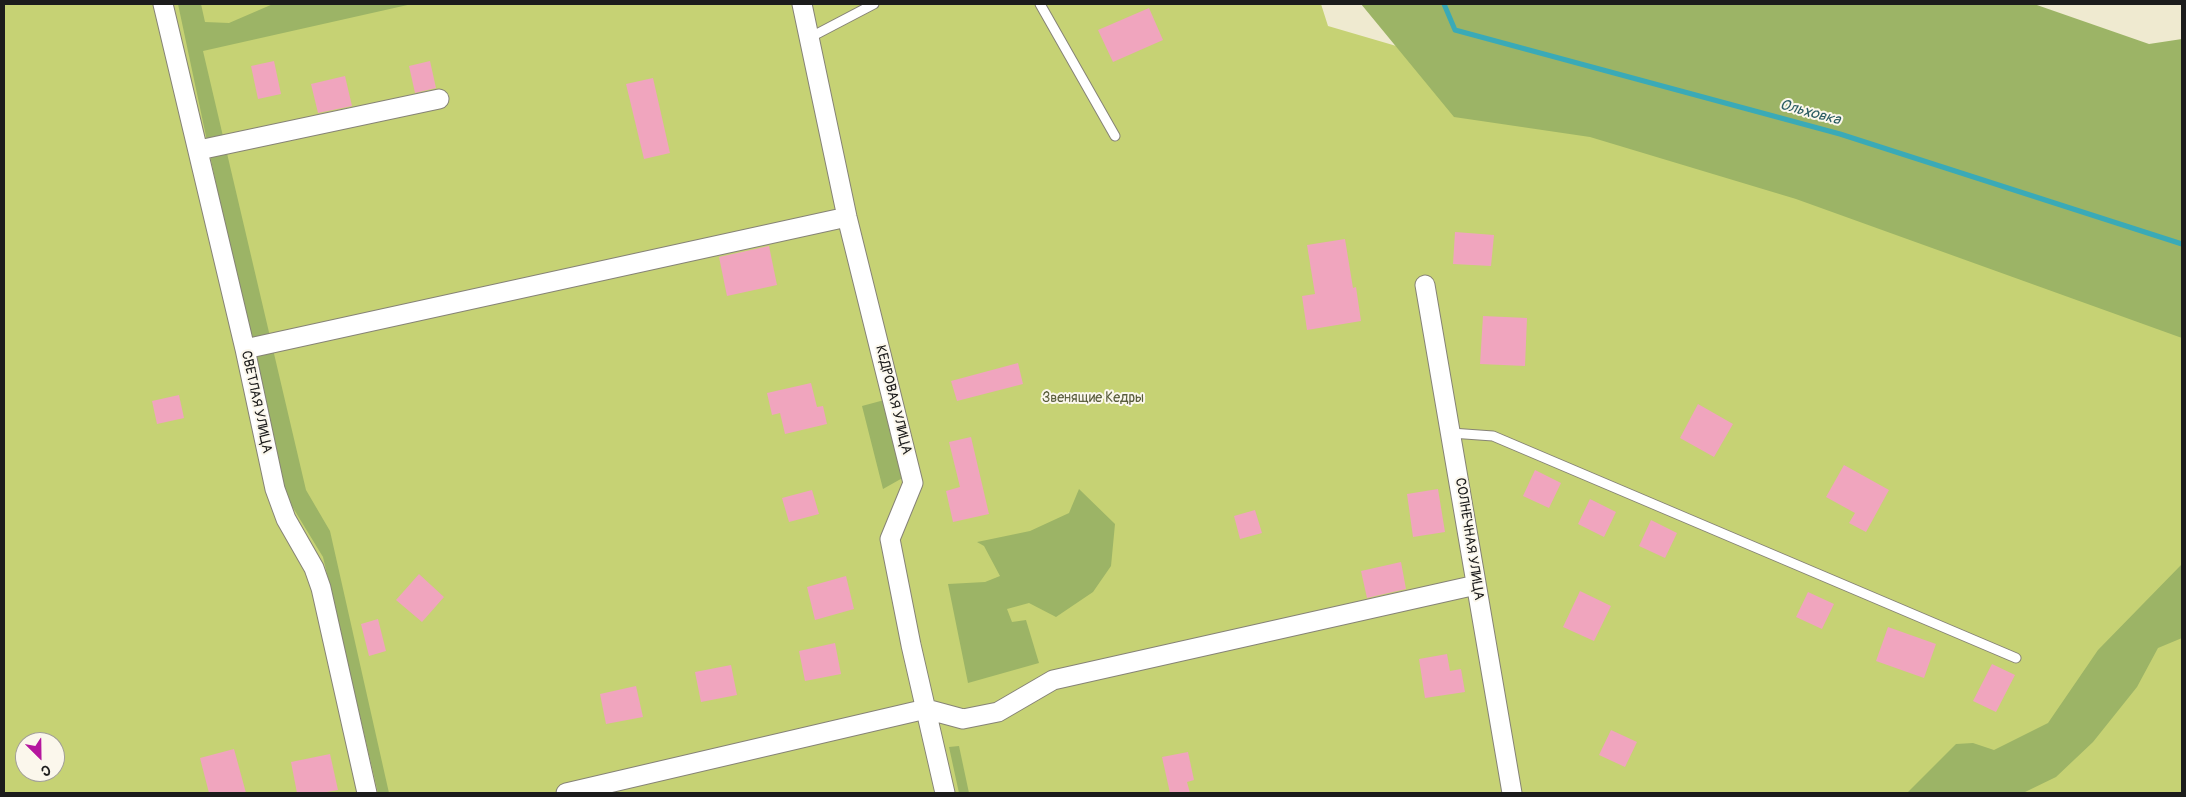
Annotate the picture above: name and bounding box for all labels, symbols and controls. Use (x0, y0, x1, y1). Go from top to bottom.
water label: Ольховка (1778, 96, 1842, 130)
street label: КЕДРОВАЯ УЛИЦА (871, 344, 915, 456)
street label: СВЕТЛАЯ УЛИЦА (237, 349, 275, 455)
park label: Звенящие Кедры (1042, 390, 1144, 406)
street label: СОЛНЕЧНАЯ УЛИЦА (1451, 477, 1487, 601)
north arrow (15, 732, 65, 782)
text: С (38, 761, 53, 780)

